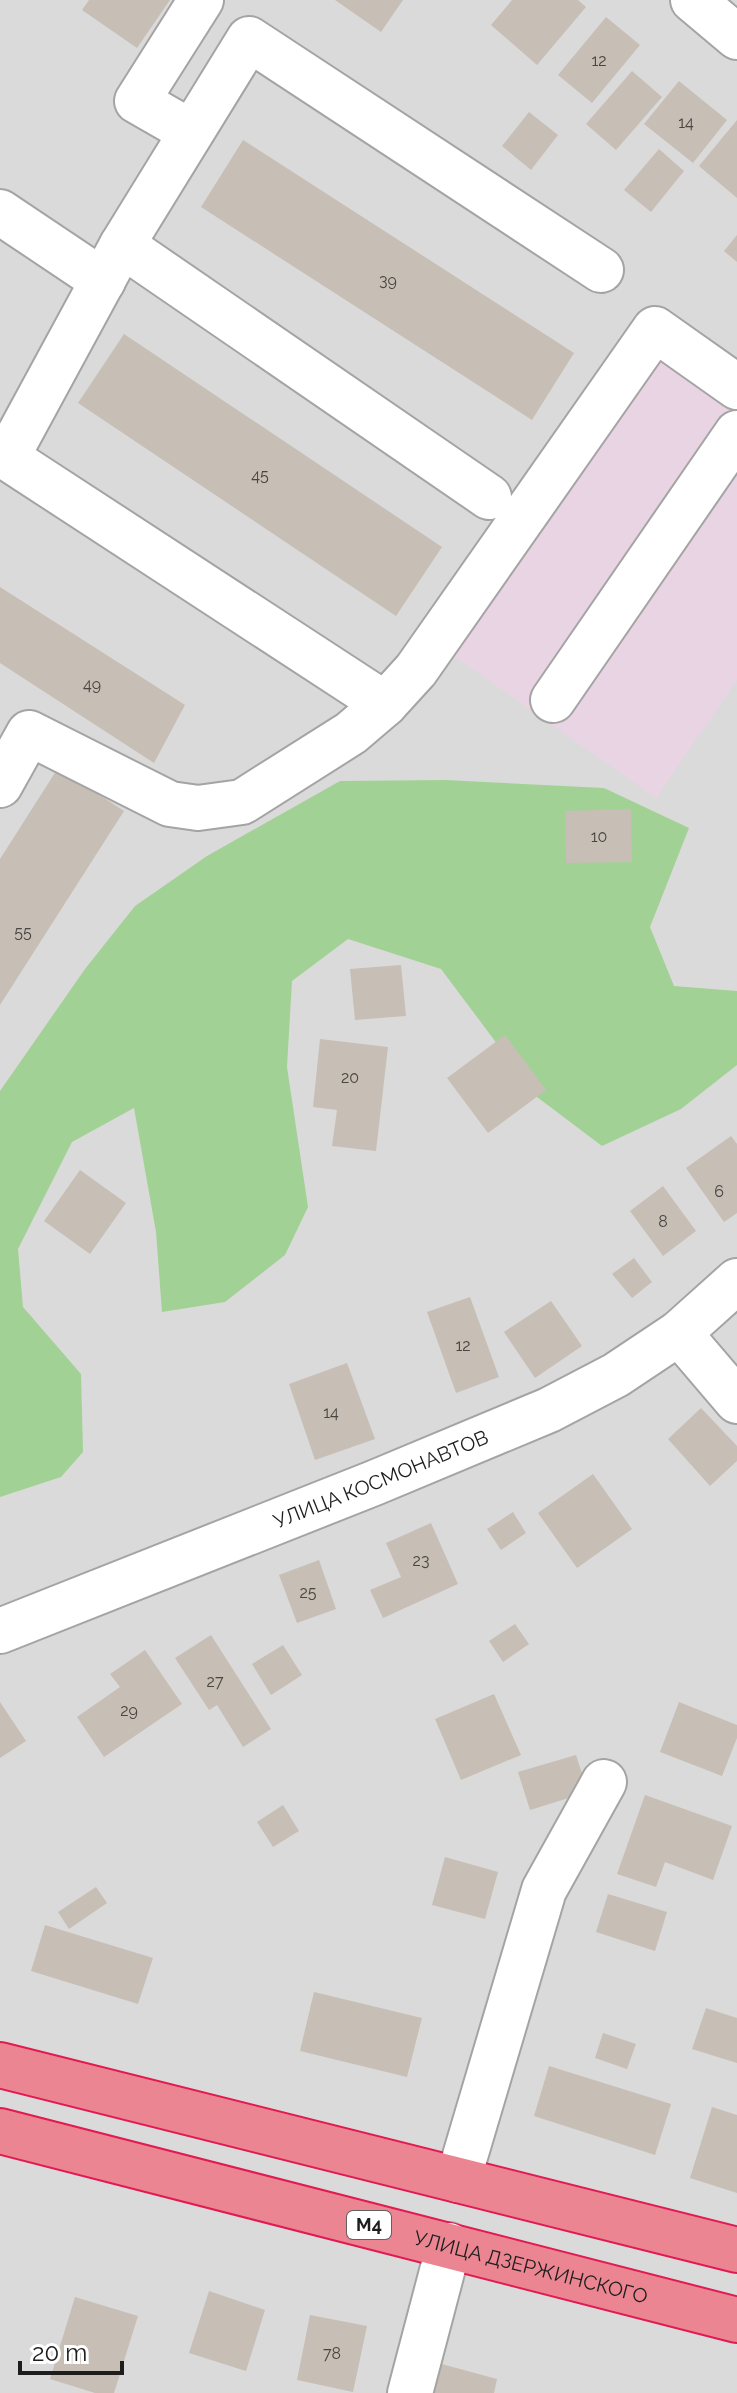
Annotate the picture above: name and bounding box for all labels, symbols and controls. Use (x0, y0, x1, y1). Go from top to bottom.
house number: 12 (591, 51, 607, 70)
house number: 14 (678, 113, 694, 132)
house number: 39 (379, 271, 397, 290)
house number: 45 (251, 466, 269, 485)
house number: 49 (83, 675, 101, 694)
house number: 10 (591, 827, 607, 846)
house number: 55 (14, 923, 32, 942)
house number: 20 (341, 1068, 359, 1087)
house number: 6 (714, 1182, 724, 1201)
house number: 8 (658, 1212, 668, 1231)
house number: 12 (455, 1336, 471, 1355)
house number: 14 (323, 1403, 339, 1422)
street label: УЛИЦА КОСМОНАВТОВ (270, 1425, 492, 1534)
house number: 23 (413, 1551, 429, 1570)
house number: 25 (299, 1583, 317, 1602)
house number: 27 (207, 1672, 224, 1691)
house number: 29 (120, 1701, 138, 1720)
road number: M4 (347, 2211, 391, 2239)
street label: УЛИЦА ДЗЕРЖИНСКОГО (411, 2226, 650, 2309)
scale bar (20, 2325, 122, 2375)
text: 20 m (32, 2338, 87, 2367)
house number: 78 (323, 2344, 341, 2363)

